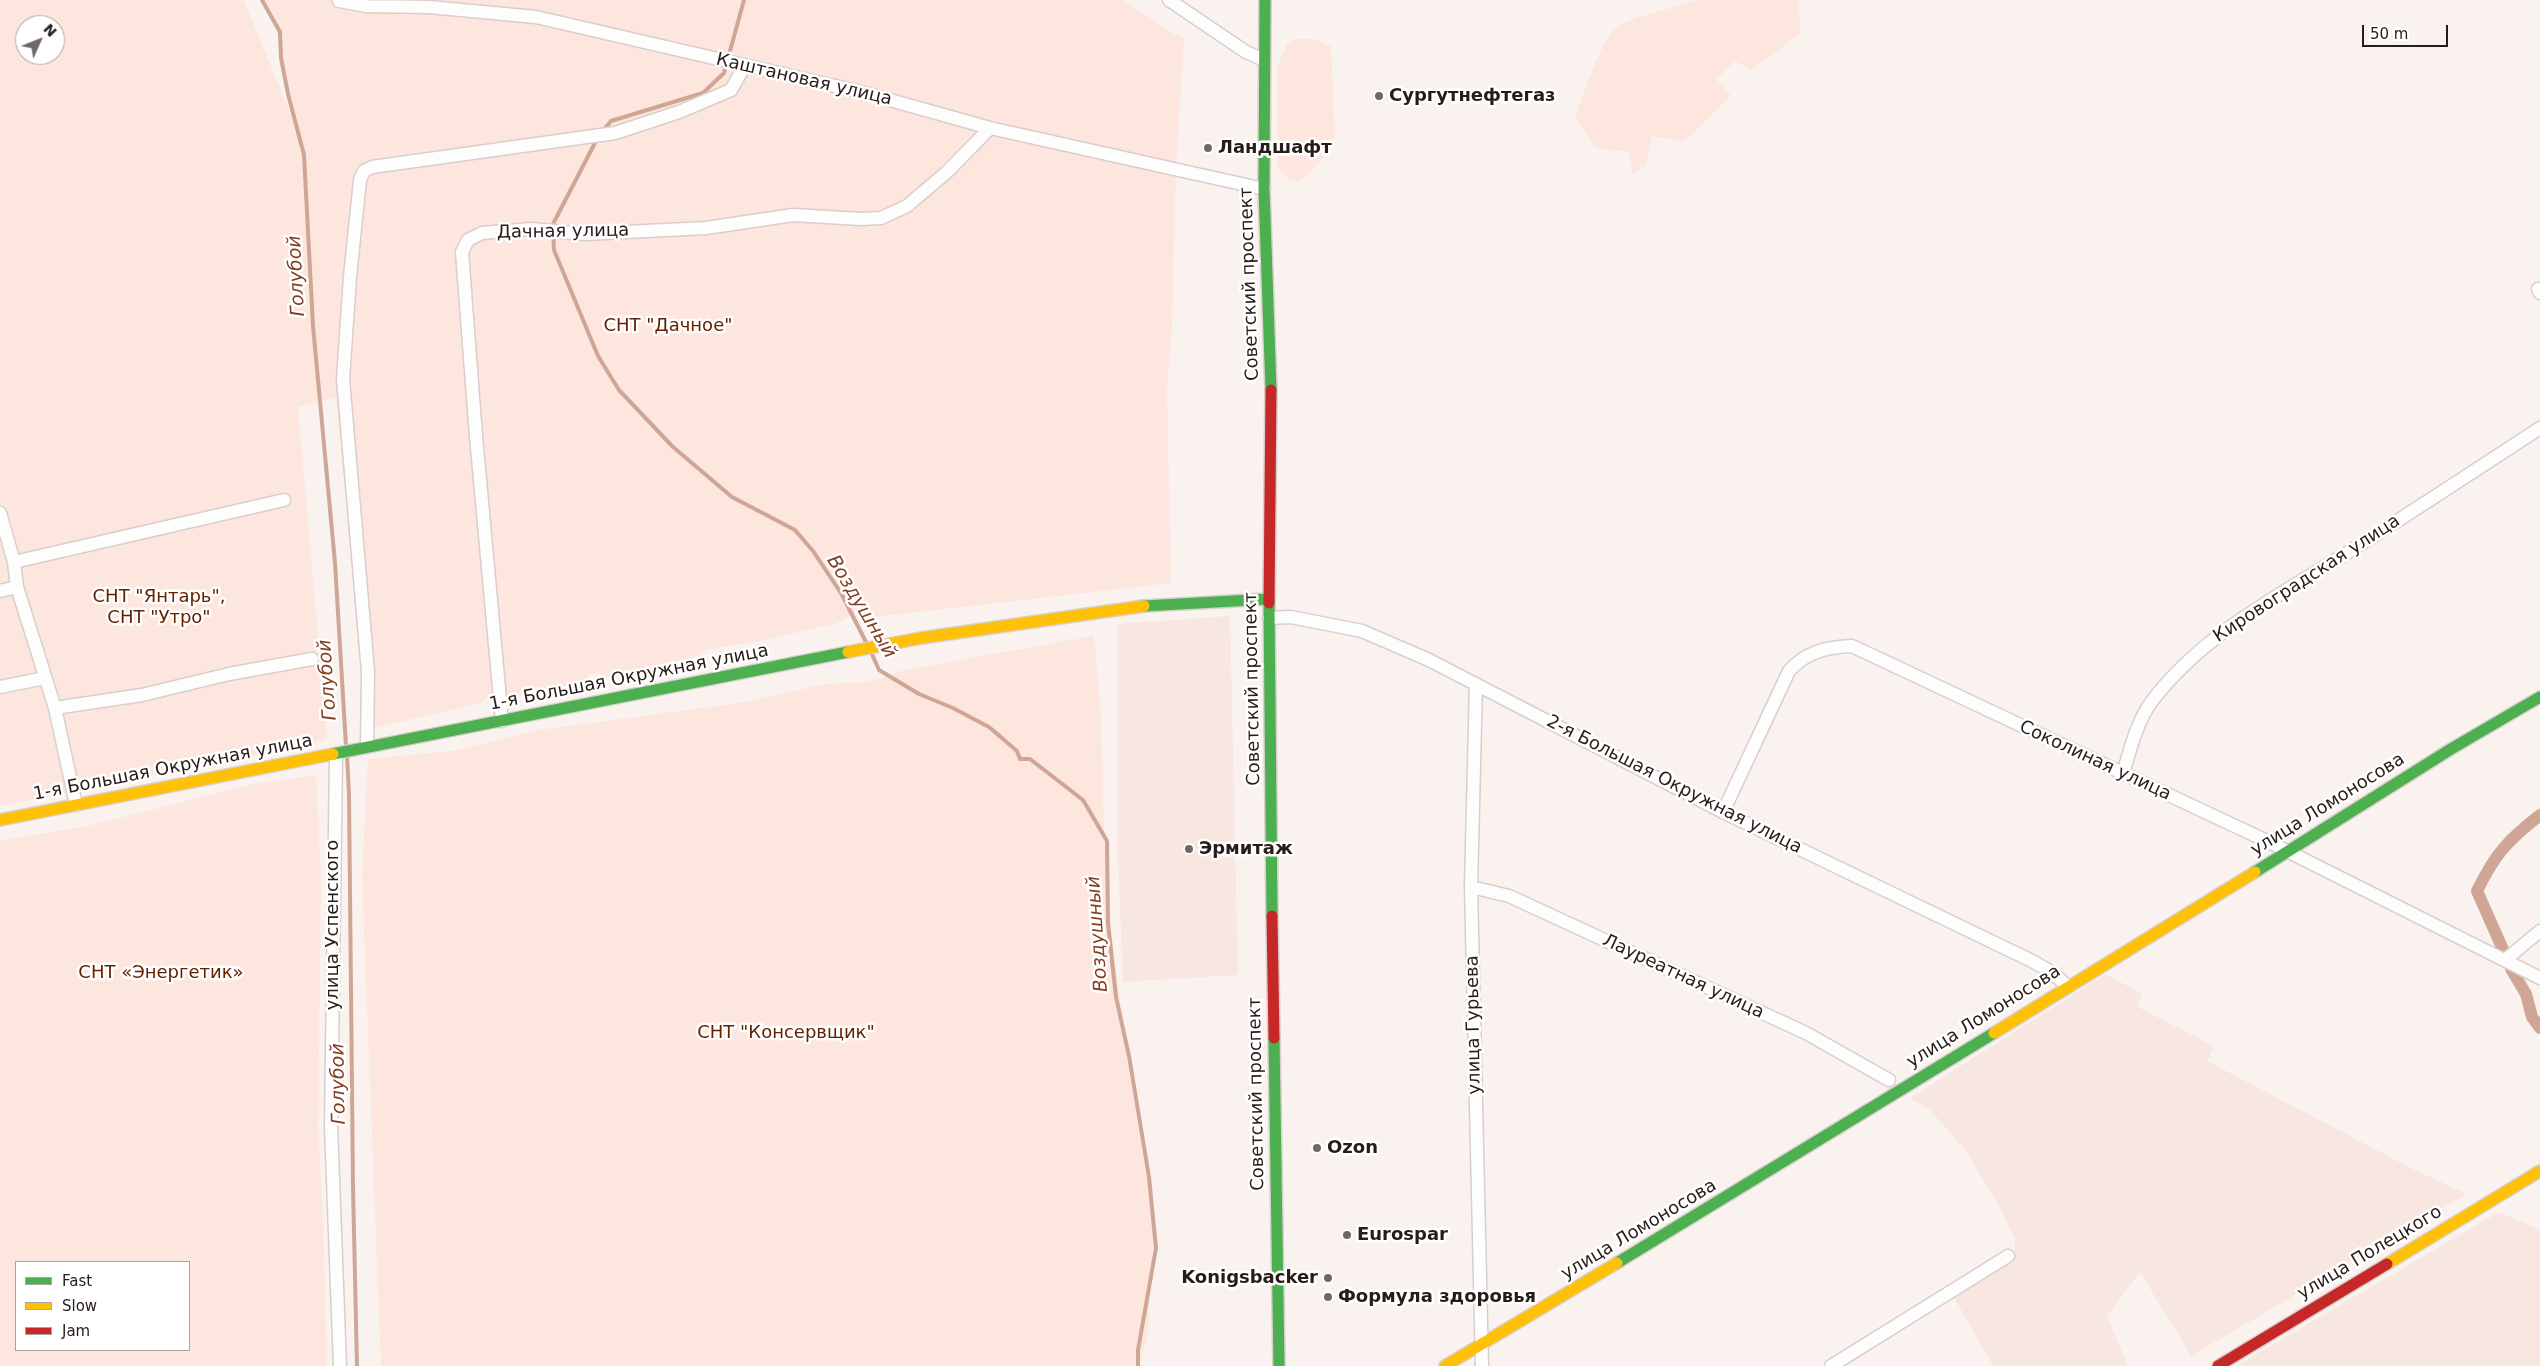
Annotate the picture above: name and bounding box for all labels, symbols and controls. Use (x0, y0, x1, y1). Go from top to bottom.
north arrow (15, 15, 65, 65)
scale bar (2365, 15, 2451, 47)
text: N (40, 21, 60, 40)
text: 50 m (2370, 25, 2408, 43)
street label: Каштановая улица (714, 49, 894, 111)
place label: Сургутнефтегаз (1389, 85, 1556, 107)
marker: Сургутнефтегаз (1373, 90, 1385, 102)
place label: Ландшафт (1218, 137, 1332, 159)
marker: Ландшафт (1202, 142, 1214, 154)
street label: Советский проспект (1236, 187, 1264, 381)
street label: Дачная улица (497, 220, 629, 244)
water label: Голубой (283, 235, 311, 317)
park label: СНТ "Дачное" (604, 315, 732, 337)
street label: Кировоградская улица (2210, 510, 2404, 648)
water label: Воздушный (821, 551, 901, 663)
park label: СНТ "Янтарь", СНТ "Утро" (93, 586, 225, 628)
street label: Советский проспект (1241, 592, 1265, 786)
water label: Голубой (314, 639, 342, 721)
street label: 1-я Большая Окружная улица (488, 640, 770, 716)
street label: 2-я Большая Окружная улица (1543, 711, 1805, 859)
street label: Соколиная улица (2016, 716, 2174, 806)
street label: 1-я Большая Окружная улица (32, 730, 314, 806)
street label: улица Ломоносова (2247, 749, 2409, 861)
place label: Эрмитаж (1199, 838, 1293, 860)
street label: улица Успенского (322, 840, 344, 1010)
marker: Эрмитаж (1183, 843, 1195, 855)
water label: Воздушный (1083, 875, 1113, 993)
street label: Лауреатная улица (1599, 930, 1767, 1024)
street label: улица Гурьева (1462, 955, 1486, 1095)
street label: улица Ломоносова (1903, 961, 2065, 1073)
park label: СНТ «Энергетик» (78, 962, 244, 984)
street label: Советский проспект (1245, 997, 1269, 1191)
park label: СНТ "Консервщик" (697, 1022, 875, 1044)
water label: Голубой (327, 1043, 351, 1125)
place label: Ozon (1327, 1137, 1378, 1159)
marker: Ozon (1311, 1142, 1323, 1154)
street label: улица Ломоносова (1557, 1175, 1721, 1285)
street label: улица Полецкого (2294, 1201, 2446, 1305)
place label: Eurospar (1357, 1224, 1448, 1246)
marker: Eurospar (1341, 1229, 1353, 1241)
legend (15, 1261, 190, 1351)
place label: Konigsbacker (1181, 1267, 1318, 1289)
text: Fast (62, 1272, 92, 1290)
marker: Konigsbacker (1322, 1272, 1334, 1284)
place label: Формула здоровья (1338, 1286, 1536, 1308)
marker: Формула здоровья (1322, 1291, 1334, 1303)
text: Slow (62, 1297, 97, 1315)
text: Jam (62, 1322, 90, 1340)

